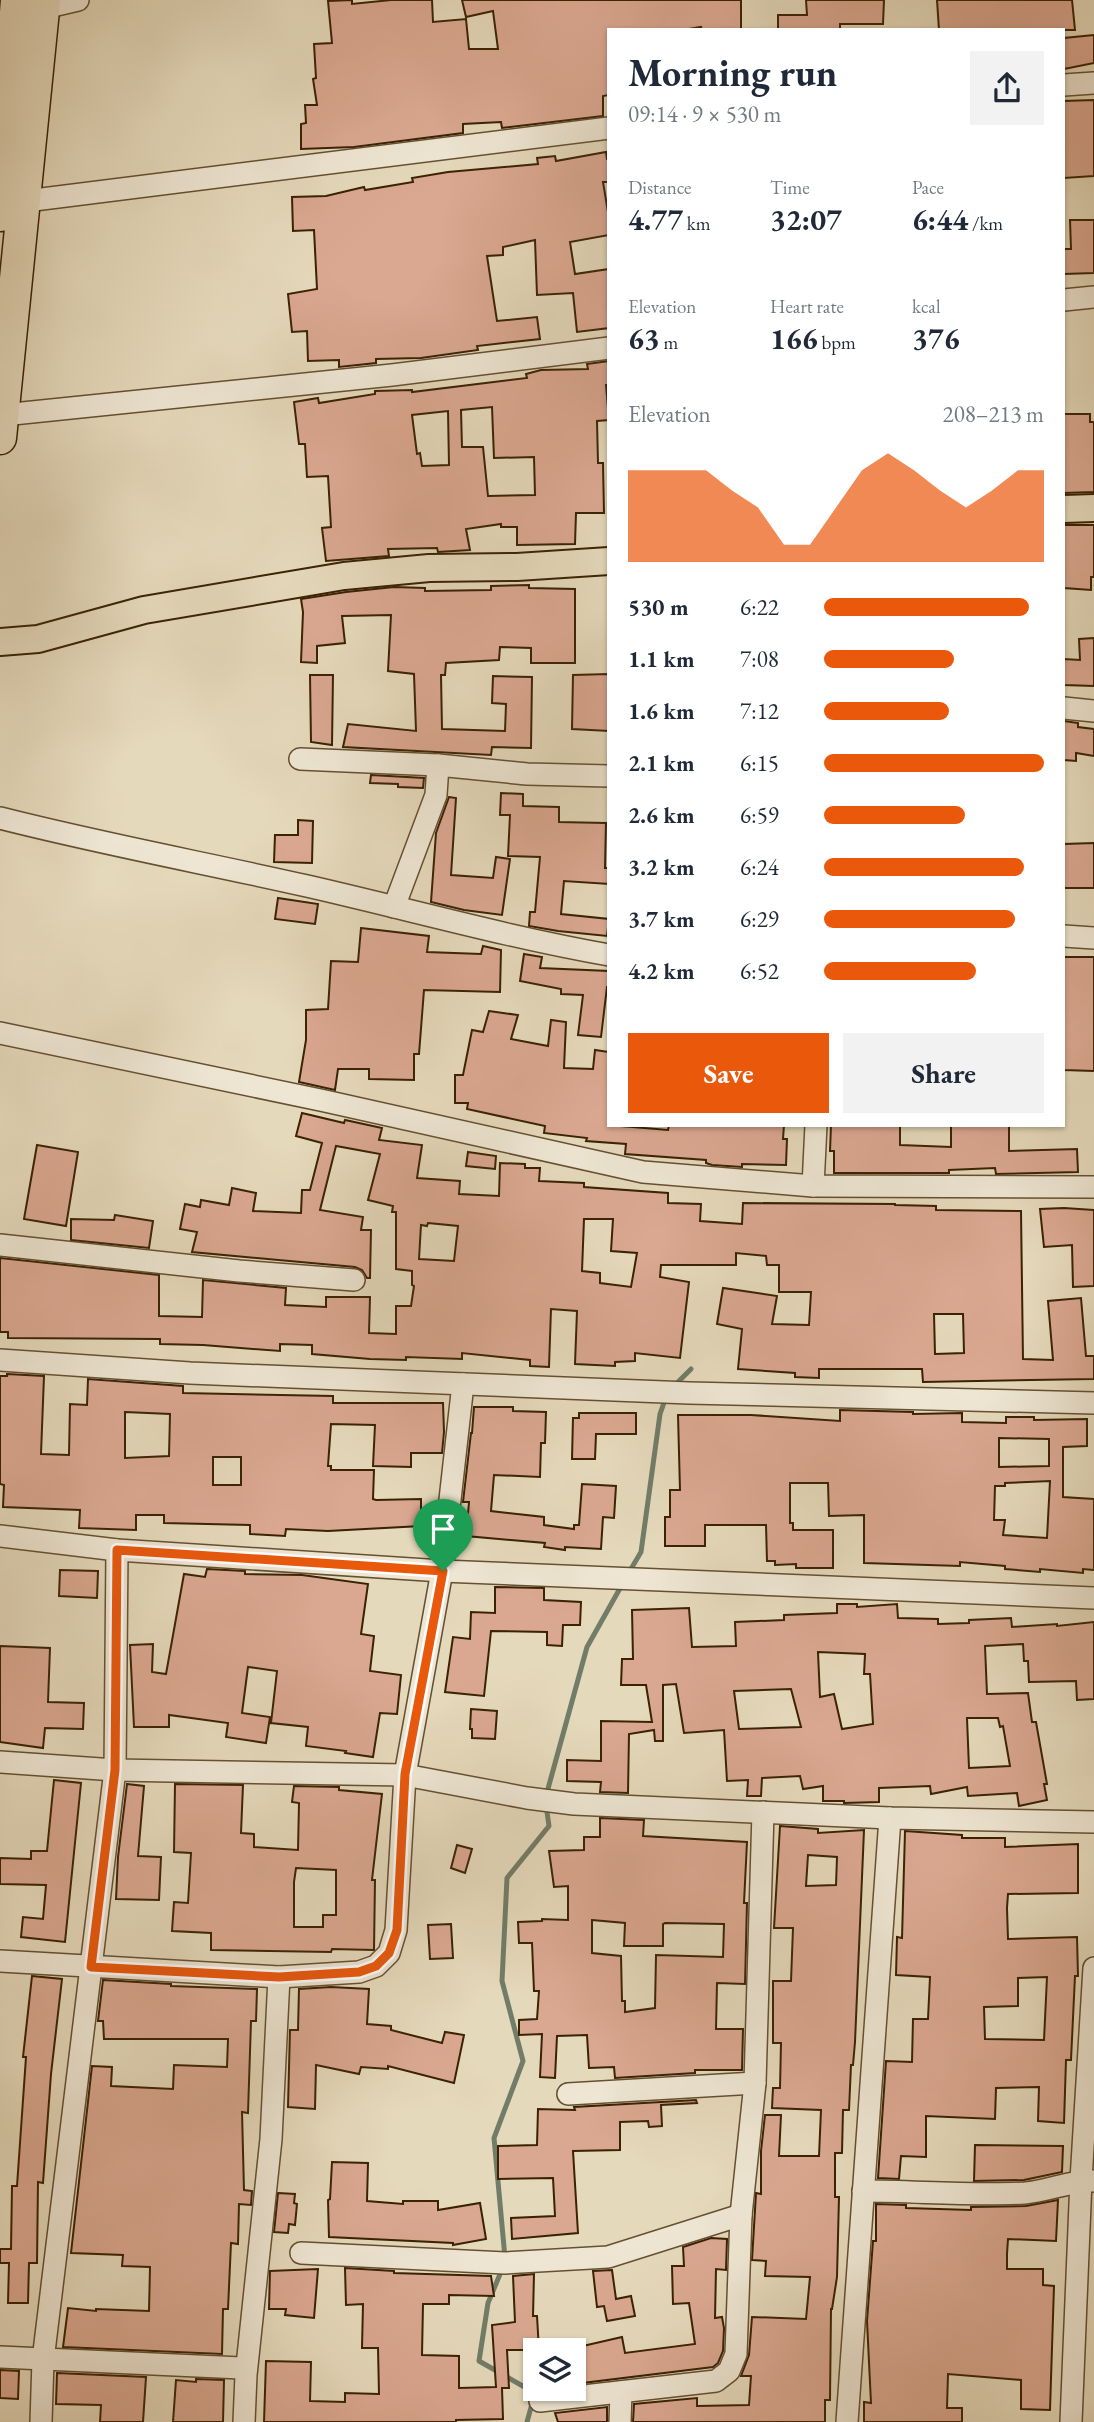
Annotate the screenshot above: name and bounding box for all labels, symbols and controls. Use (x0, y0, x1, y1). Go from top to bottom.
text: Morning run (628, 48, 837, 97)
button: share (970, 51, 1044, 125)
text: 09:14 · 9 × 530 m (628, 99, 781, 129)
text: Distance (628, 175, 691, 200)
text: Time (770, 175, 810, 200)
text: Pace (912, 175, 944, 200)
text: 4.77 (628, 200, 683, 239)
text: 32:07 (770, 200, 842, 239)
text: 6:44 (912, 200, 968, 239)
text: km (683, 211, 711, 236)
text: /km (968, 211, 1003, 236)
text: Elevation (628, 294, 696, 319)
text: Heart rate (770, 294, 844, 319)
text: kcal (912, 294, 941, 319)
text: 63 (628, 319, 660, 358)
text: 166 (770, 319, 818, 358)
text: 376 (912, 319, 960, 358)
text: m (660, 330, 678, 355)
text: bpm (818, 330, 856, 355)
text: Elevation (628, 399, 711, 429)
text: 208–213 m (943, 399, 1044, 429)
text: 530 m (628, 592, 689, 622)
text: 6:22 (740, 592, 779, 622)
text: 1.1 km (628, 644, 695, 674)
text: 7:08 (740, 644, 779, 674)
text: 1.6 km (628, 696, 695, 726)
text: 7:12 (740, 696, 779, 726)
text: 2.1 km (628, 748, 695, 778)
text: 6:15 (740, 748, 779, 778)
text: 2.6 km (628, 800, 695, 830)
text: 6:59 (740, 800, 779, 830)
text: 3.2 km (628, 852, 695, 882)
text: 6:24 (740, 852, 779, 882)
text: 3.7 km (628, 904, 695, 934)
text: 6:29 (740, 904, 779, 934)
text: 4.2 km (628, 956, 695, 986)
text: 6:52 (740, 956, 779, 986)
button: Save (628, 1033, 829, 1113)
button: Share (843, 1033, 1044, 1113)
pin (413, 1499, 473, 1571)
icon: arrive (424, 1510, 462, 1548)
map controls (523, 2338, 586, 2401)
button: layers (523, 2338, 586, 2401)

